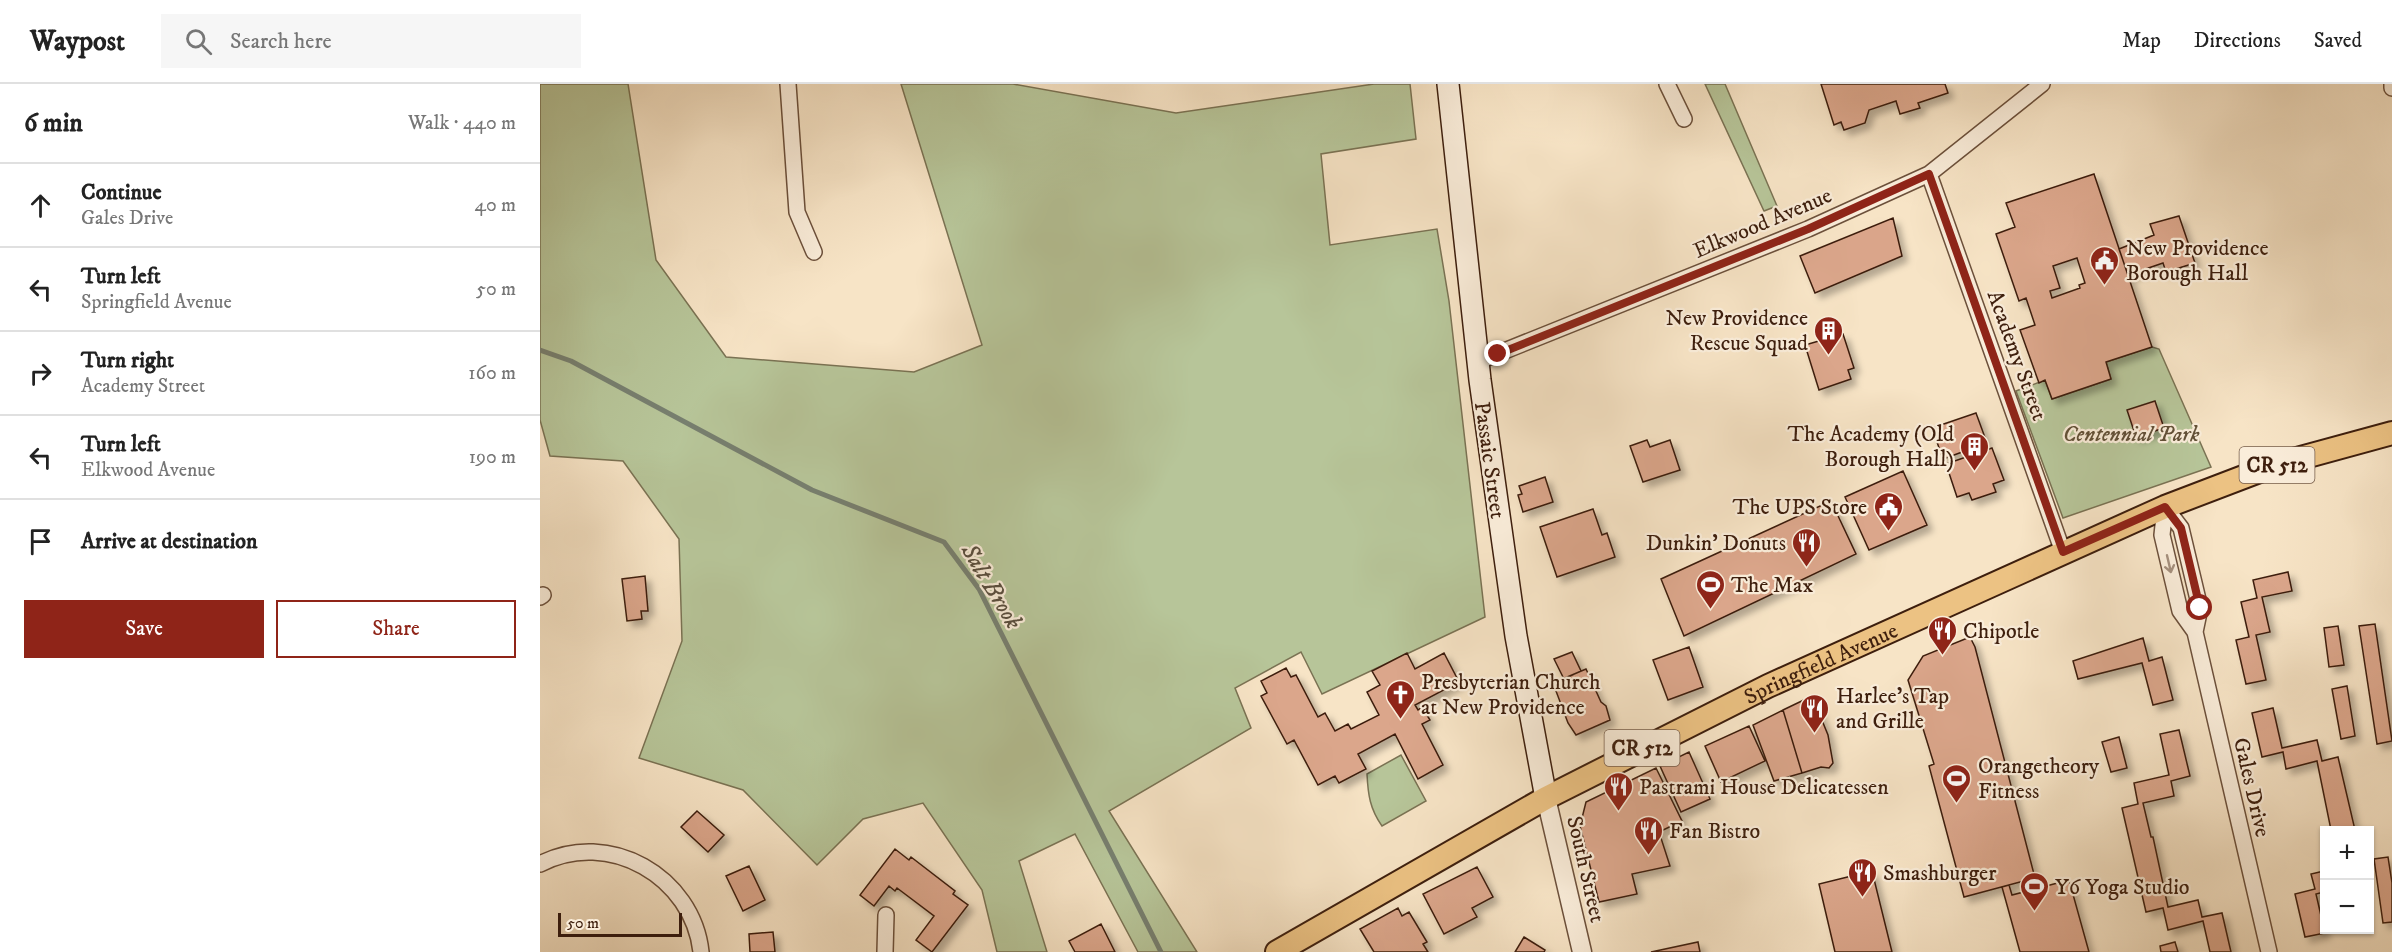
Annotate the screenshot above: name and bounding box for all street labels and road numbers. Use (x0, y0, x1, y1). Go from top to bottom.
street label: Elkwood Avenue (1689, 182, 1836, 265)
street label: Academy Street (1981, 287, 2053, 424)
street label: Passaic Street (1468, 400, 1511, 521)
road number: CR 512 (2240, 447, 2314, 483)
street label: Springfield Avenue (1740, 617, 1902, 711)
road number: CR 512 (1604, 730, 1680, 766)
street label: Gales Drive (2227, 735, 2276, 840)
street label: South Street (1560, 814, 1611, 925)

